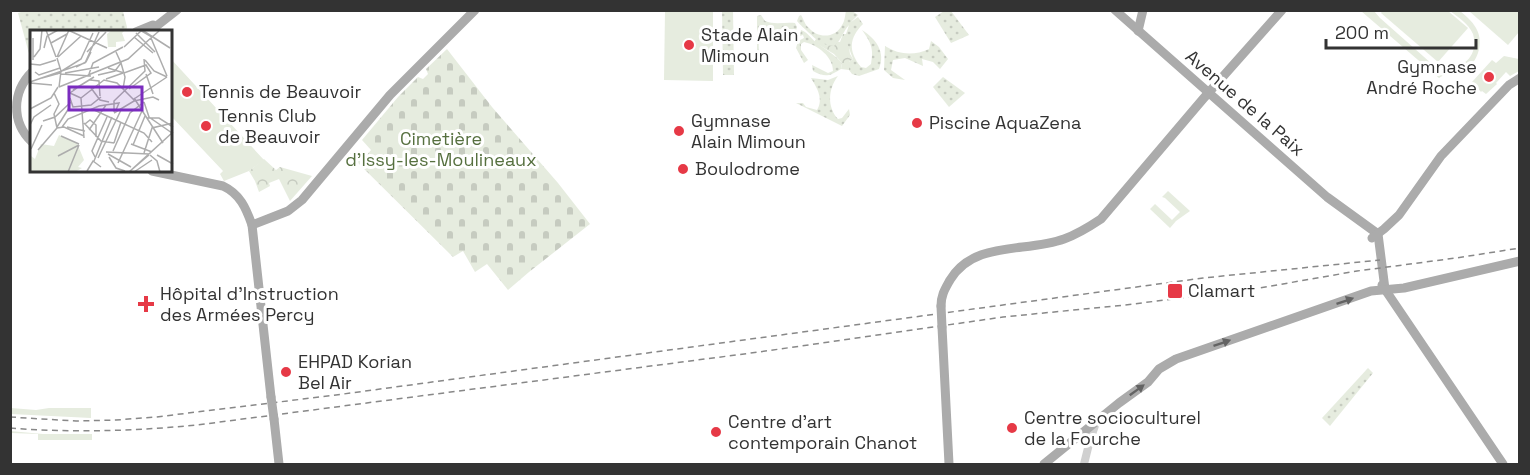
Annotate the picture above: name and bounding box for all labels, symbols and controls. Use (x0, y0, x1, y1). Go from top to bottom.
scale bar (1326, 12, 1476, 50)
text: 200 m (1335, 21, 1389, 44)
place label: Stade Alain Mimoun (701, 23, 799, 67)
inset map (30, 30, 172, 172)
marker: Stade Alain Mimoun (682, 38, 696, 52)
street label: Avenue de la Paix (1181, 45, 1310, 161)
place label: Gymnase André Roche (1366, 55, 1477, 99)
marker: Gymnase André Roche (1482, 70, 1496, 84)
place label: Tennis de Beauvoir (199, 80, 361, 103)
marker: Tennis de Beauvoir (180, 85, 194, 99)
place label: Tennis Club de Beauvoir (218, 104, 320, 148)
place label: Gymnase Alain Mimoun (691, 109, 806, 153)
place label: Piscine AquaZena (929, 111, 1081, 134)
marker: Piscine AquaZena (910, 116, 924, 130)
marker: Tennis Club de Beauvoir (199, 119, 213, 133)
marker: Gymnase Alain Mimoun (672, 124, 686, 138)
park label: Cimetière d'Issy-les-Moulineaux (345, 127, 537, 171)
place label: Boulodrome (695, 157, 800, 180)
marker: Boulodrome (676, 162, 690, 176)
place label: Clamart (1188, 279, 1255, 302)
place label: Hôpital d'Instruction des Armées Percy (160, 282, 339, 326)
marker: Clamart (1166, 282, 1184, 300)
marker: Hôpital d'Instruction des Armées Percy (137, 295, 155, 313)
one-way arrow (1336, 295, 1354, 305)
one-way arrow (1213, 337, 1231, 347)
place label: EHPAD Korian Bel Air (298, 350, 412, 394)
marker: EHPAD Korian Bel Air (279, 365, 293, 379)
one-way arrow (1130, 384, 1145, 396)
place label: Centre socioculturel de la Fourche (1024, 406, 1201, 450)
place label: Centre d'art contemporain Chanot (728, 410, 917, 454)
marker: Centre socioculturel de la Fourche (1005, 421, 1019, 435)
marker: Centre d'art contemporain Chanot (709, 425, 723, 439)

